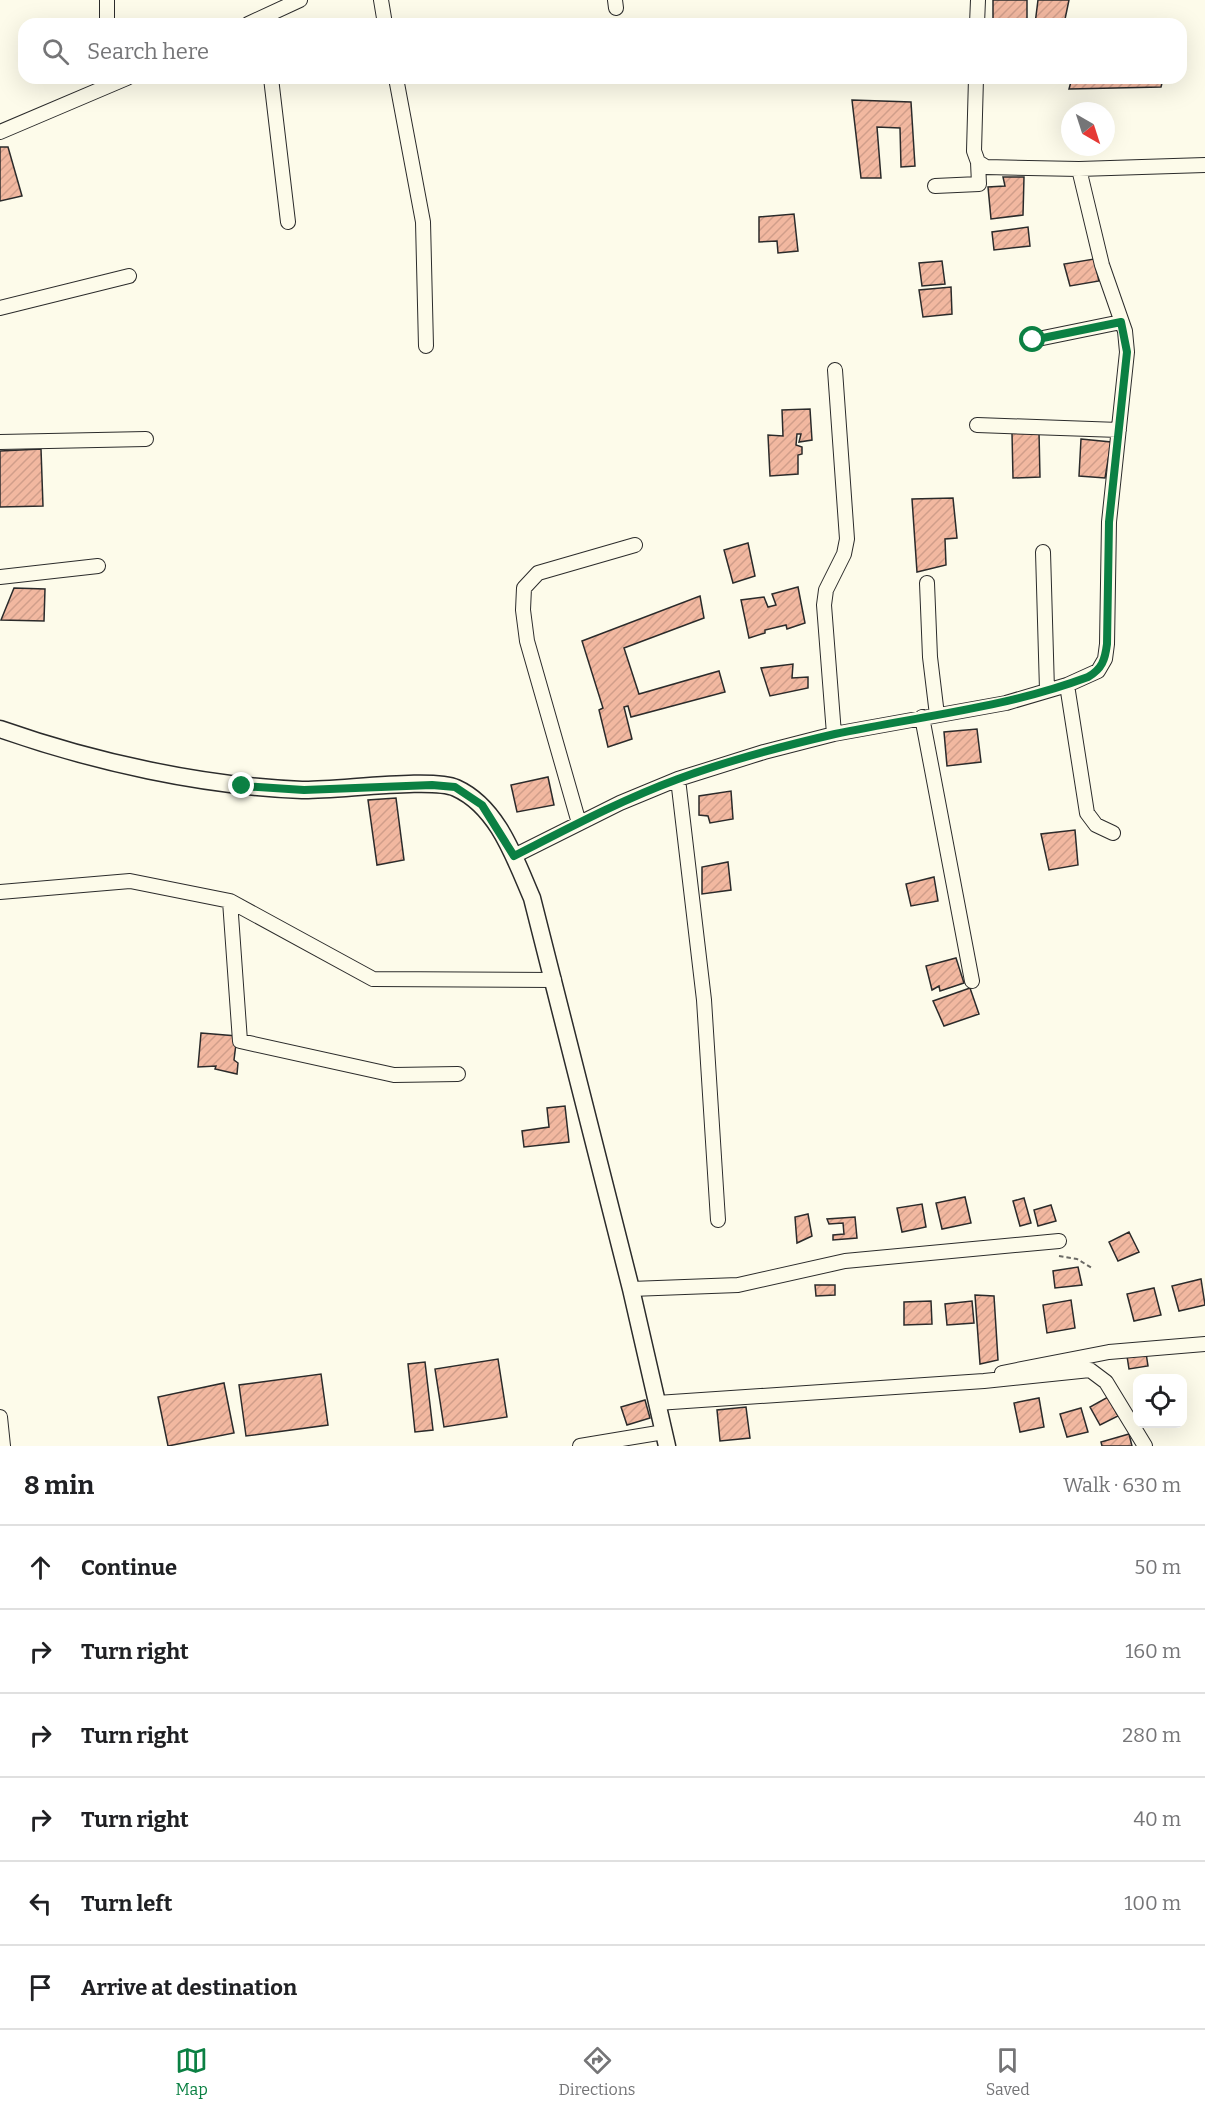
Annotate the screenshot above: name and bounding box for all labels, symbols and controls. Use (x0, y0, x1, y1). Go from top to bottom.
search box (18, 18, 1187, 84)
icon: search (39, 35, 72, 68)
text: Search here (87, 38, 209, 65)
north arrow (1061, 102, 1115, 156)
route start (1019, 326, 1045, 352)
route end (228, 772, 254, 798)
map controls (1133, 1374, 1187, 1428)
button: locate (1133, 1374, 1187, 1428)
text: 8 min (24, 1470, 94, 1501)
text: Walk · 630 m (1063, 1473, 1181, 1497)
icon: ahead (24, 1551, 57, 1584)
text: Continue (81, 1554, 177, 1581)
text: 50 m (1134, 1555, 1181, 1579)
icon: right (24, 1635, 57, 1668)
text: Turn right (81, 1638, 189, 1665)
text: 160 m (1125, 1639, 1181, 1663)
icon: right (24, 1719, 57, 1752)
text: Turn right (81, 1722, 189, 1749)
text: 280 m (1122, 1723, 1181, 1747)
icon: right (24, 1803, 57, 1836)
text: Turn right (81, 1806, 189, 1833)
text: 40 m (1133, 1807, 1181, 1831)
icon: left (24, 1887, 57, 1920)
text: Turn left (81, 1890, 173, 1917)
text: 100 m (1124, 1891, 1181, 1915)
icon: arrive (24, 1971, 57, 2004)
text: Arrive at destination (81, 1974, 297, 2001)
tab: Map (175, 2044, 208, 2099)
tab: Directions (559, 2044, 636, 2099)
tab: Saved (986, 2044, 1030, 2099)

